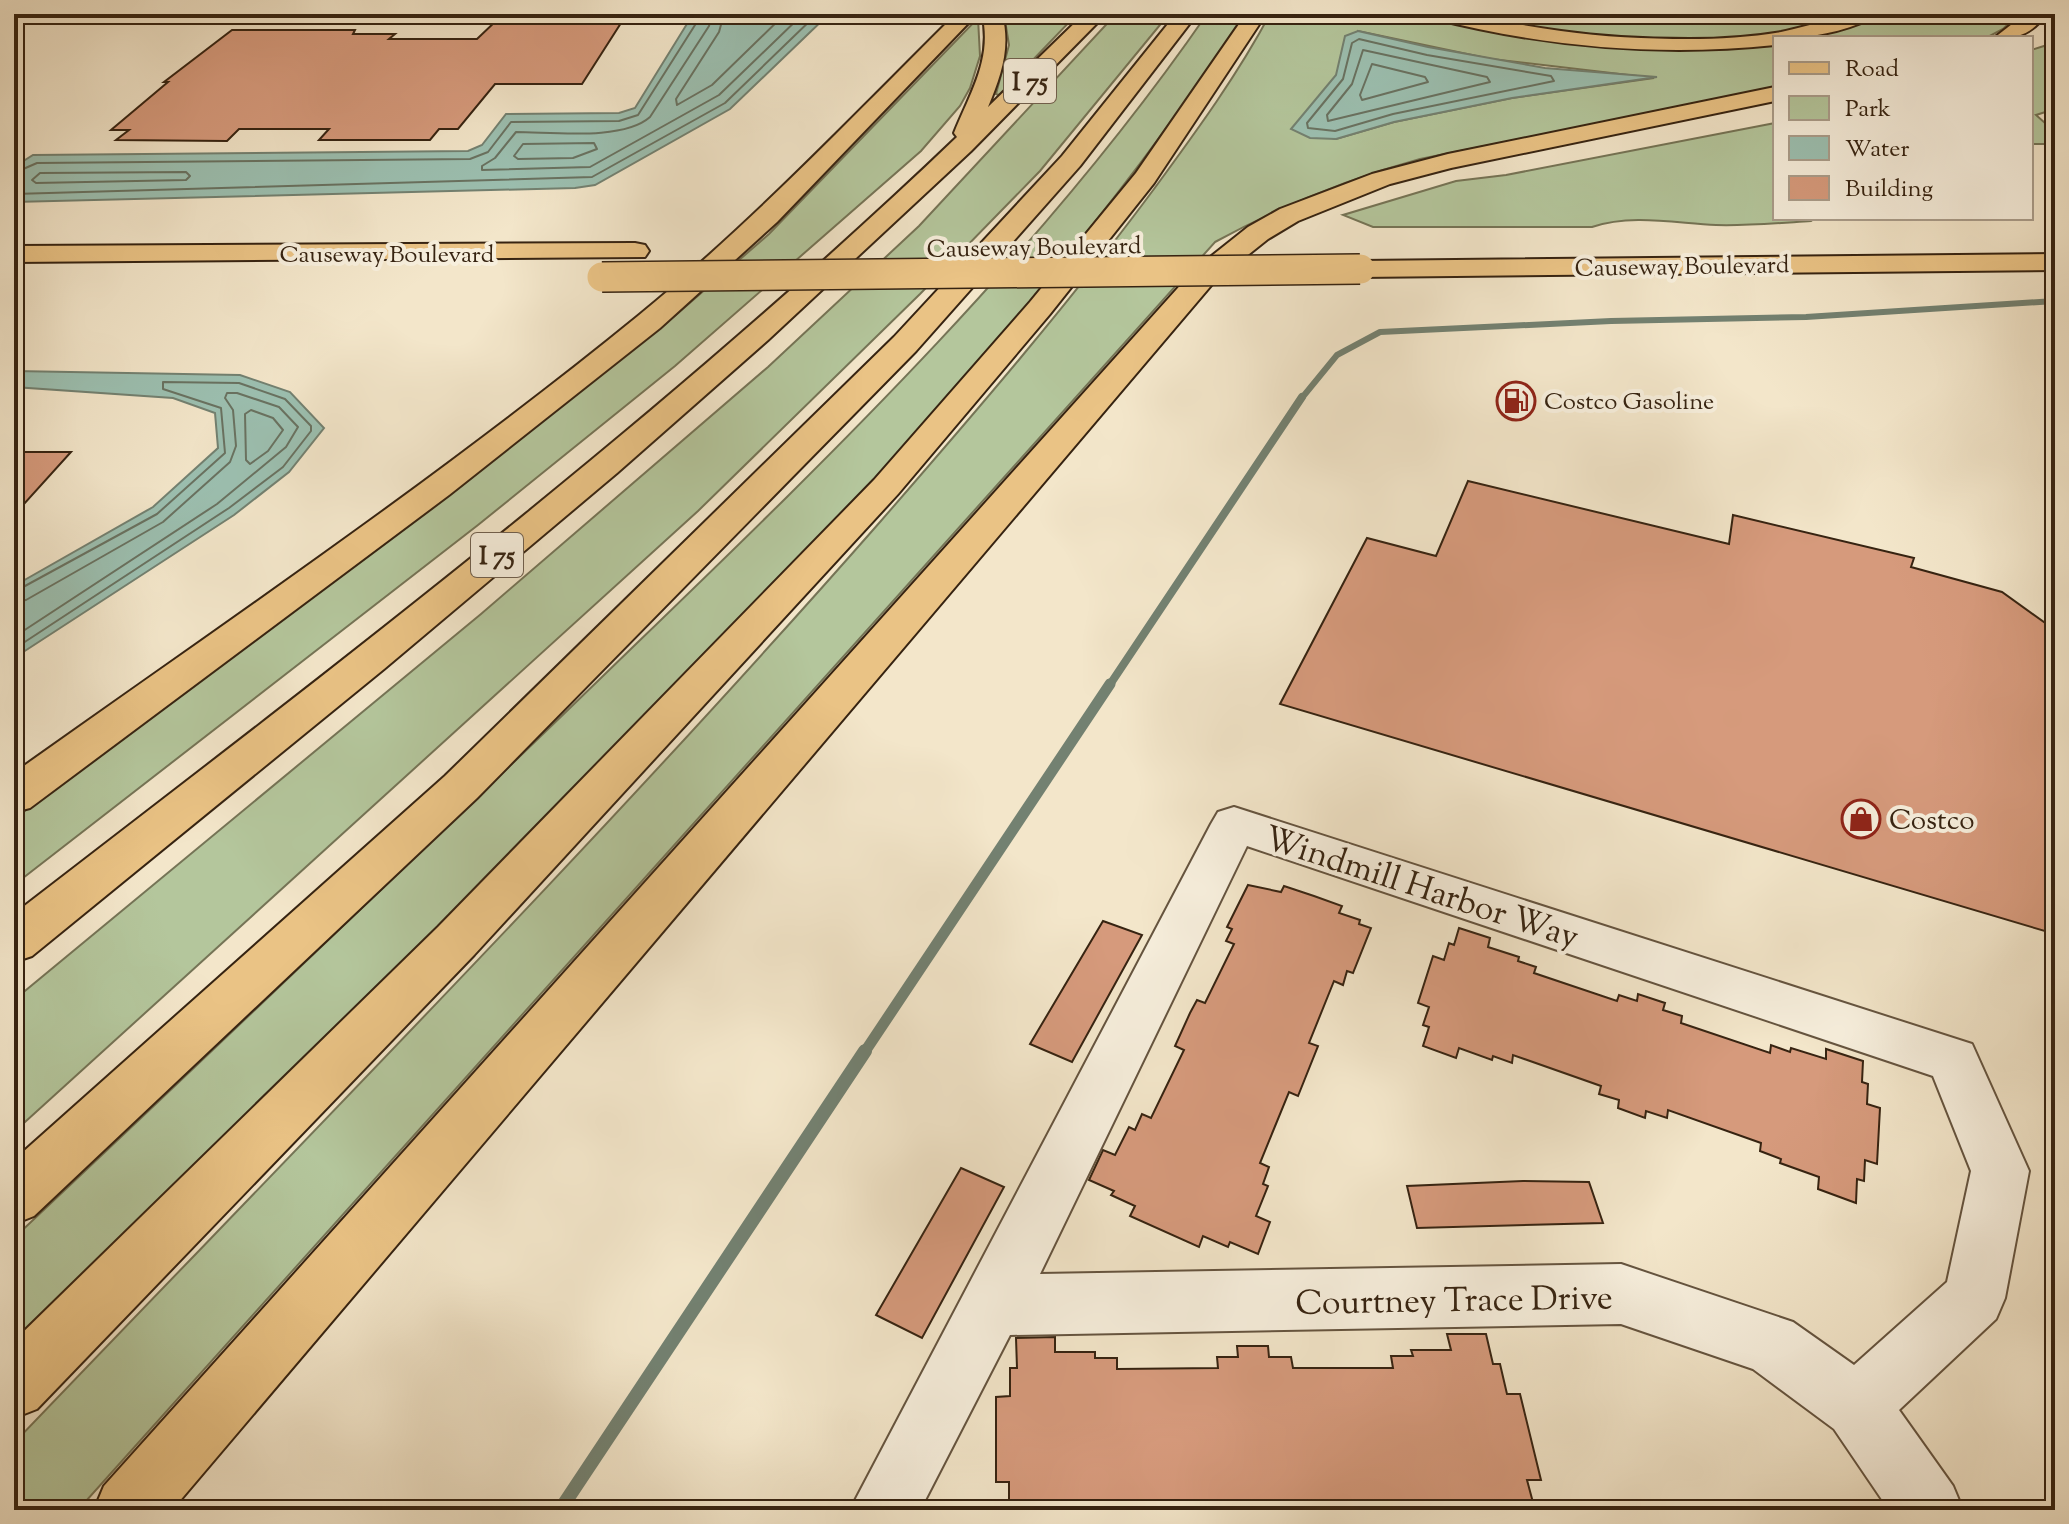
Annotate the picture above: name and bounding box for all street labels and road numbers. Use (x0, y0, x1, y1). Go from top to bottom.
road number: I 75 (1004, 59, 1056, 103)
street label: Causeway Boulevard (926, 230, 1142, 268)
street label: Causeway Boulevard (280, 239, 495, 273)
street label: Causeway Boulevard (1574, 249, 1790, 287)
road number: I 75 (471, 533, 523, 577)
street label: Windmill Harbor Way (1257, 815, 1585, 963)
street label: Courtney Trace Drive (1295, 1275, 1613, 1330)

